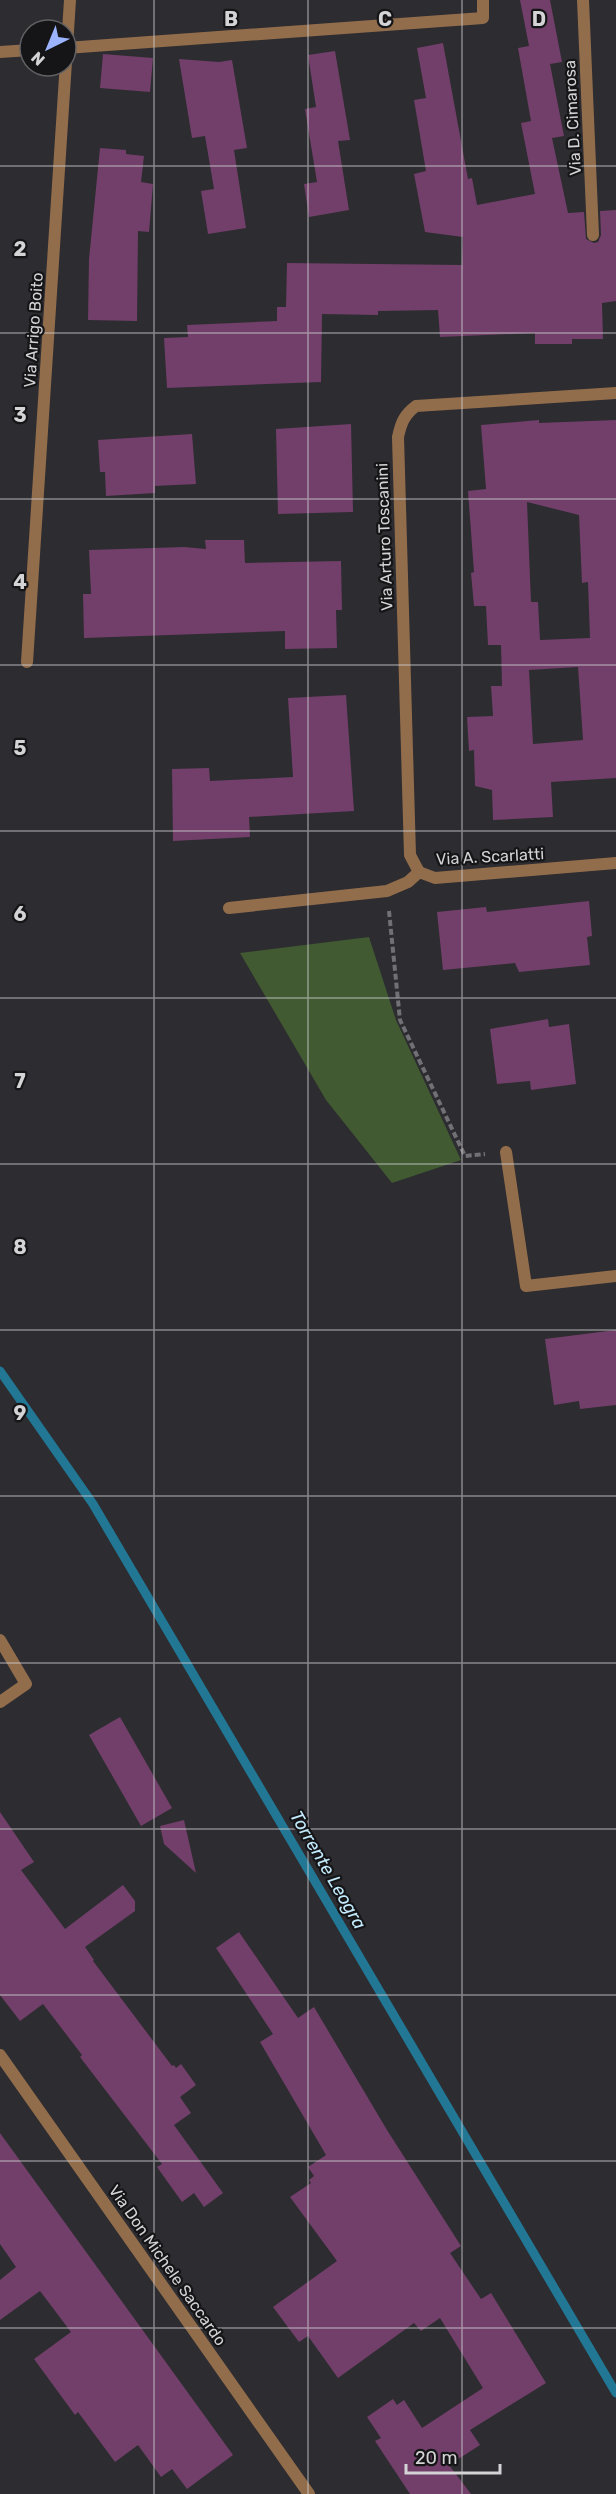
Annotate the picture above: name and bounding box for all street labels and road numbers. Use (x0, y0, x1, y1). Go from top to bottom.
street label: Via D. Cimarosa (560, 60, 585, 176)
street label: Via Arrigo Boito (20, 272, 47, 388)
street label: Via Arturo Toscanini (372, 463, 397, 611)
street label: Via A. Scarlatti (436, 844, 544, 869)
street label: Via Don Michele Saccardo (105, 2181, 230, 2349)

